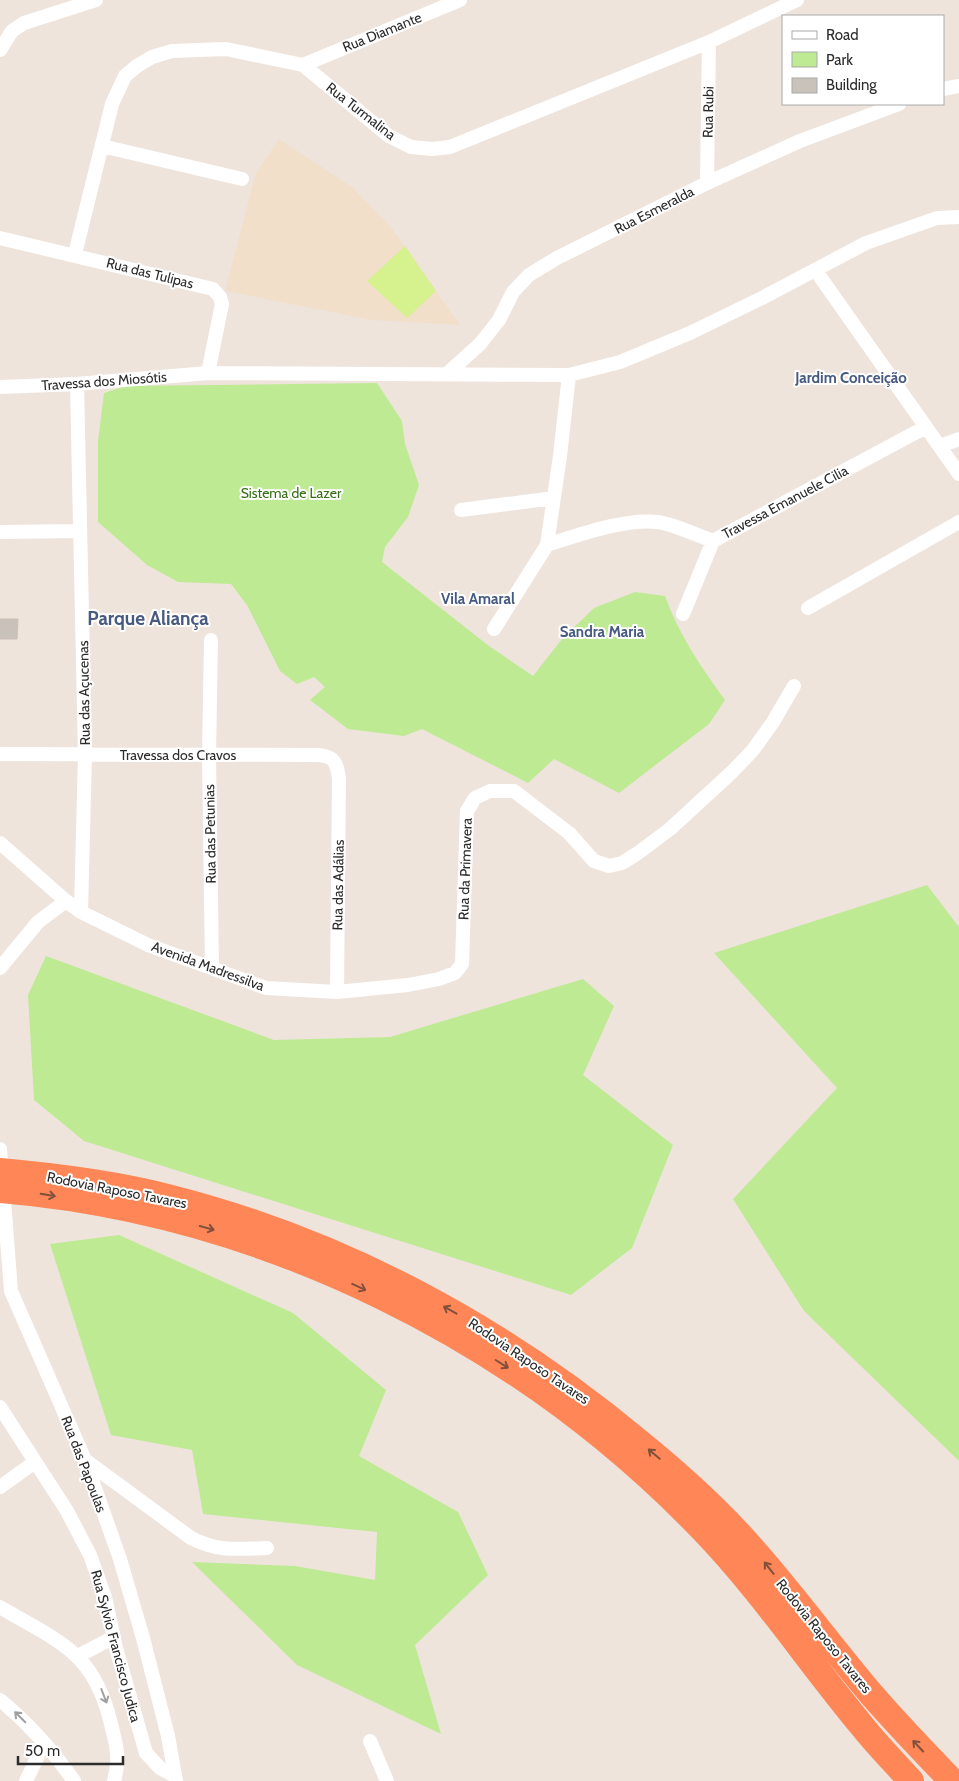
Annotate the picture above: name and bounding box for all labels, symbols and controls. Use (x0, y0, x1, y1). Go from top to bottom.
street label: Rua Diamante (340, 8, 424, 56)
legend (782, 15, 944, 105)
text: Road (826, 26, 859, 44)
text: Park (826, 51, 853, 69)
text: Building (826, 76, 877, 94)
street label: Rua Turmalina (323, 78, 400, 144)
street label: Rua Rubi (699, 86, 717, 138)
street label: Rua Esmeralda (611, 182, 697, 238)
street label: Rua das Tulipas (105, 253, 196, 293)
street label: Travessa dos Miosótis (41, 368, 167, 394)
district label: Jardim Conceição (794, 369, 907, 387)
street label: Travessa Emanuele Cilia (719, 461, 851, 543)
park label: Sistema de Lazer (241, 484, 342, 502)
district label: Vila Amaral (441, 590, 515, 608)
district label: Parque Aliança (87, 607, 209, 630)
district label: Sandra Maria (560, 623, 645, 641)
street label: Rua das Açucenas (74, 640, 94, 746)
street label: Travessa dos Cravos (120, 746, 236, 764)
street label: Rua das Petunias (200, 784, 220, 884)
street label: Rua da Primavera (454, 817, 476, 920)
street label: Rua das Adálias (328, 839, 348, 930)
street label: Avenida Madressilva (149, 937, 267, 995)
street label: Rodovia Raposo Tavares (46, 1168, 189, 1212)
one-way arrow (40, 1190, 56, 1200)
one-way arrow (199, 1224, 215, 1233)
one-way arrow (351, 1283, 366, 1293)
one-way arrow (442, 1305, 457, 1315)
street label: Rodovia Raposo Tavares (465, 1314, 593, 1408)
one-way arrow (494, 1359, 508, 1369)
street label: Rua das Papoulas (57, 1413, 111, 1515)
one-way arrow (647, 1448, 660, 1459)
one-way arrow (763, 1562, 774, 1575)
street label: Rua Sylvio Francisco Judica (87, 1568, 145, 1724)
street label: Rodovia Raposo Tavares (772, 1575, 876, 1697)
one-way arrow (100, 1689, 109, 1704)
one-way arrow (13, 1711, 26, 1723)
scale bar (18, 1734, 122, 1766)
one-way arrow (912, 1740, 924, 1752)
text: 50 m (25, 1742, 60, 1760)

